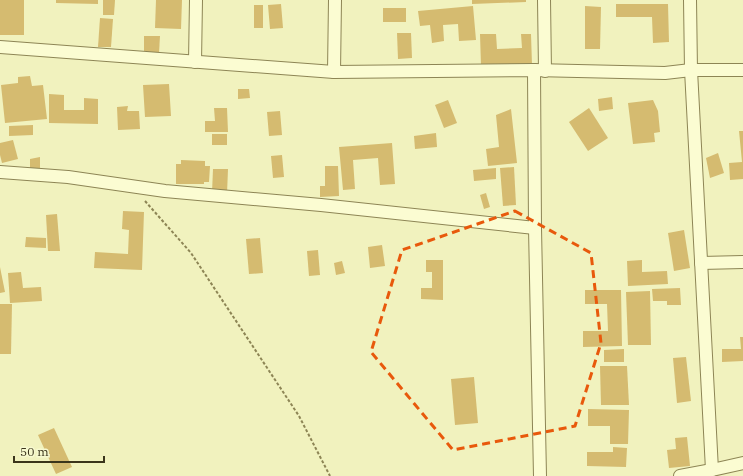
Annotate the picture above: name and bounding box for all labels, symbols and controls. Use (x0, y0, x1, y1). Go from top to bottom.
scale bar (14, 438, 104, 464)
text: 50 m (20, 444, 49, 459)

